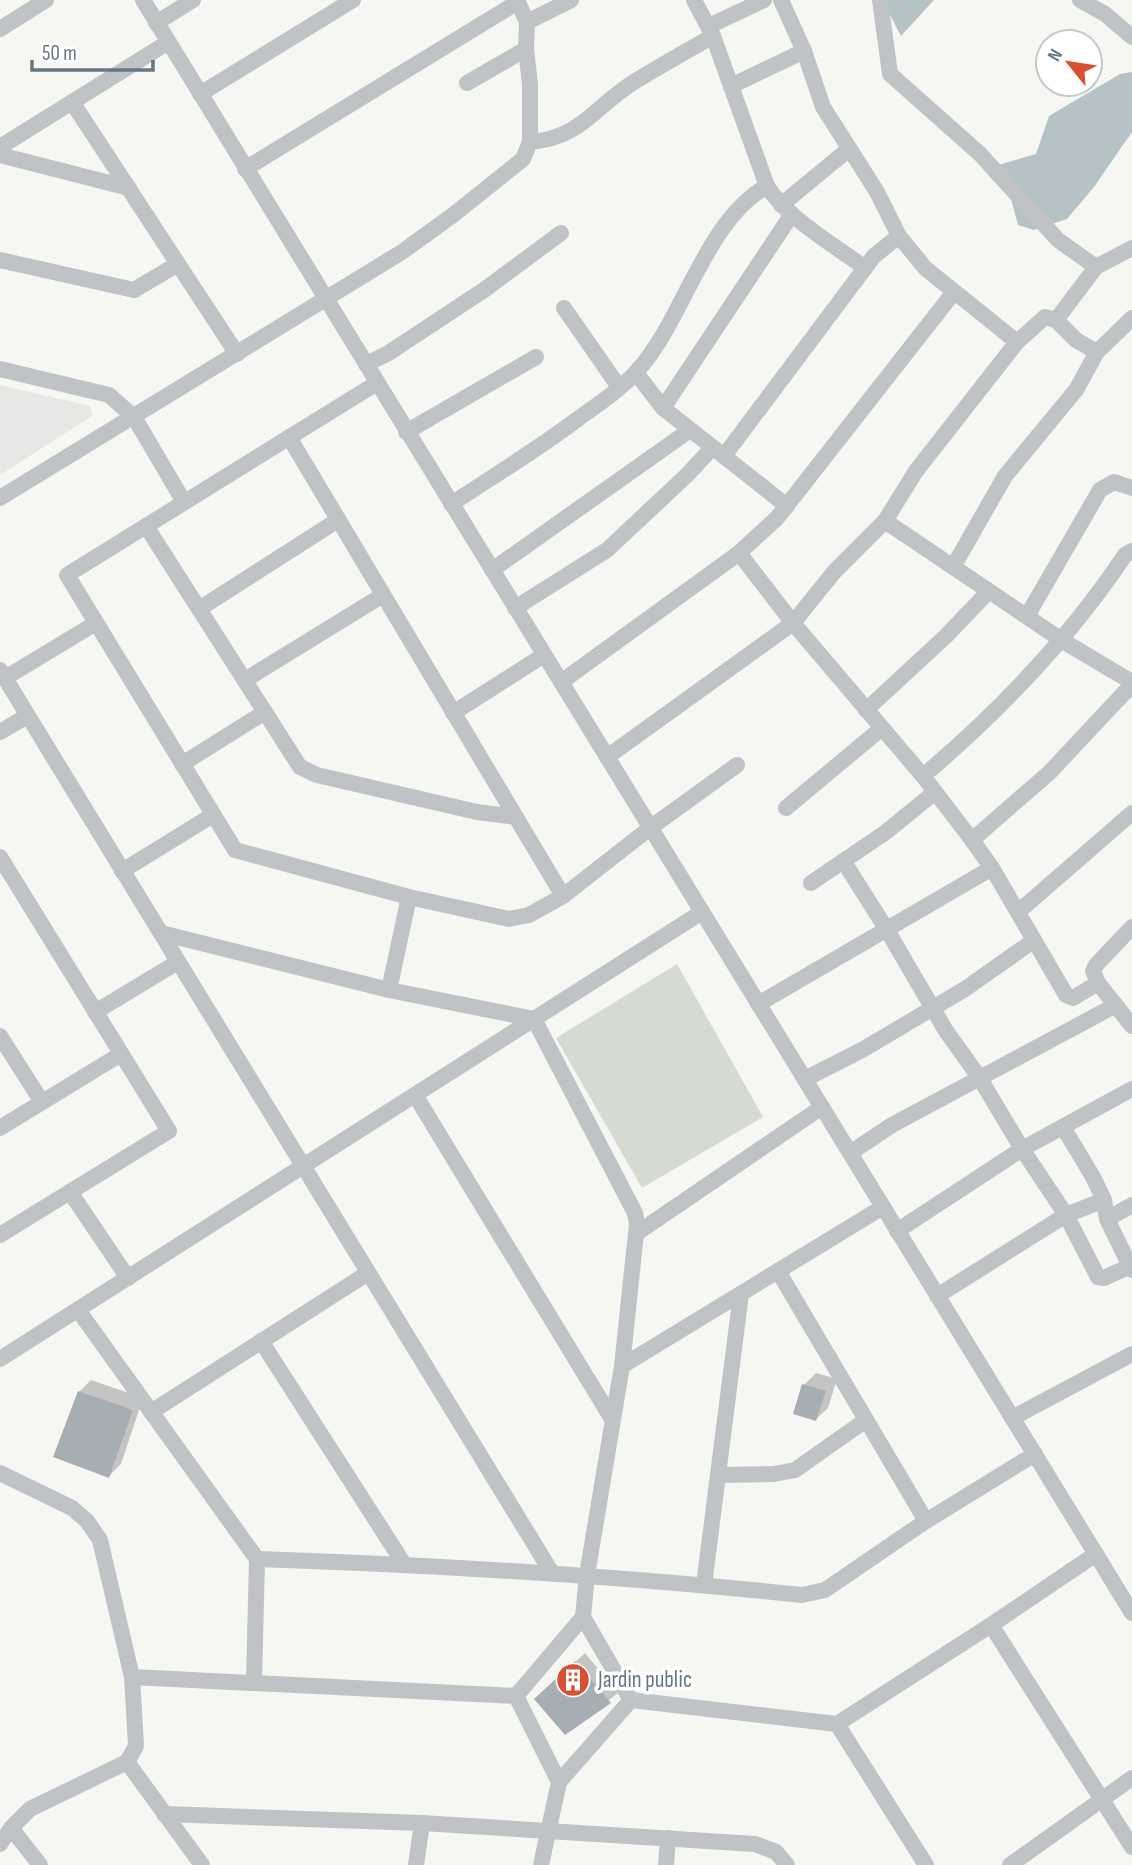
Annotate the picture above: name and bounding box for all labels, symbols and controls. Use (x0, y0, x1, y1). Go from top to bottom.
scale bar (32, 28, 152, 72)
north arrow (1034, 28, 1104, 98)
text: 50 m (42, 41, 77, 66)
text: N (1043, 45, 1068, 65)
building icon: Jardin public (554, 1661, 592, 1699)
place label: Jardin public (597, 1666, 692, 1694)

